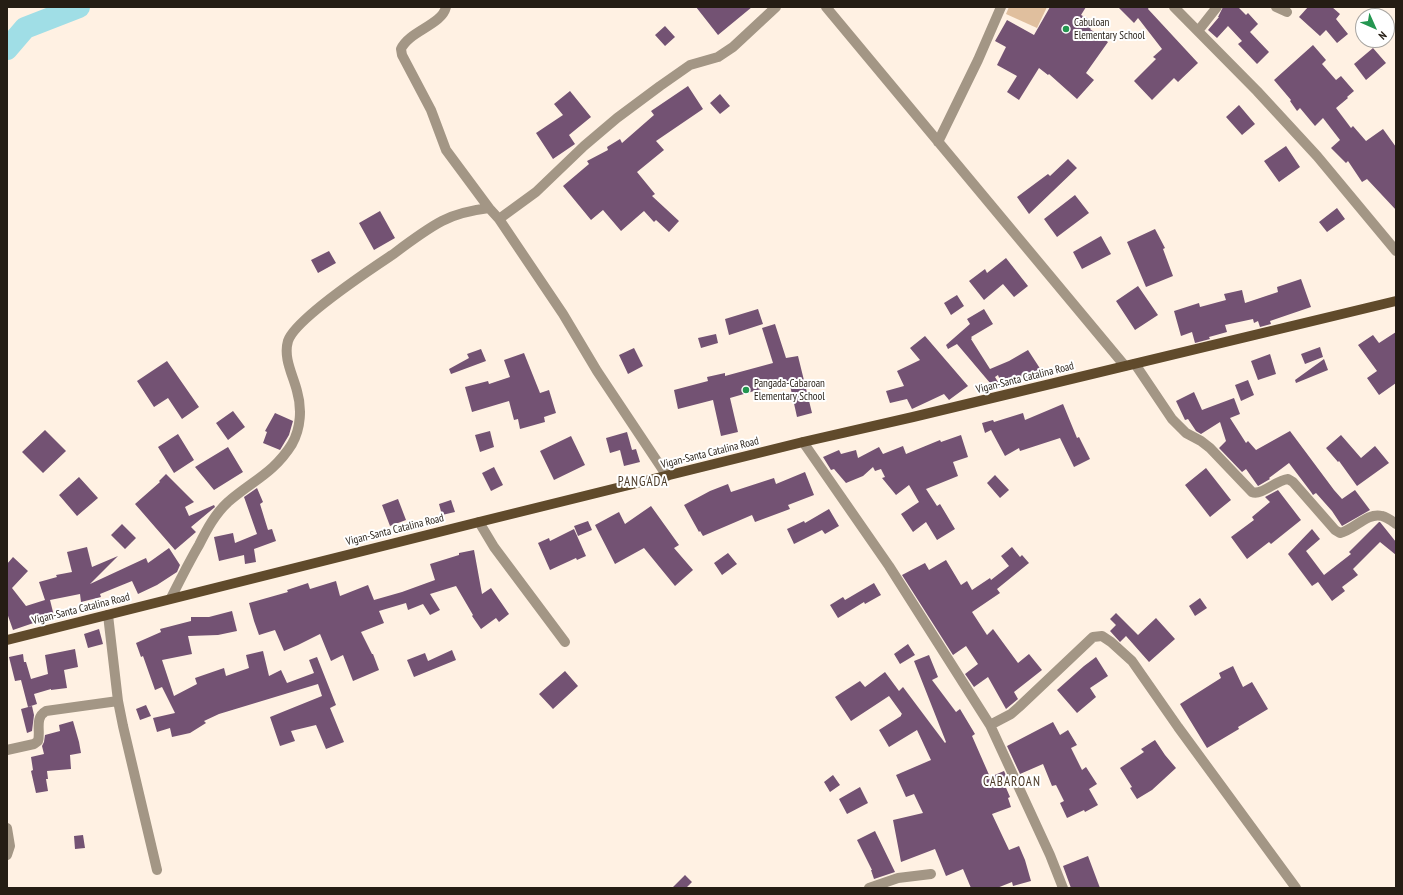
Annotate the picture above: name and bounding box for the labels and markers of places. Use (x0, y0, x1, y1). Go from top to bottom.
place label: Cabuloan Elementary School (1074, 16, 1145, 42)
marker: Cabuloan Elementary School (1061, 24, 1071, 34)
place label: Pangada-Cabaroan Elementary School (754, 377, 825, 403)
marker: Pangada-Cabaroan Elementary School (741, 385, 751, 395)

